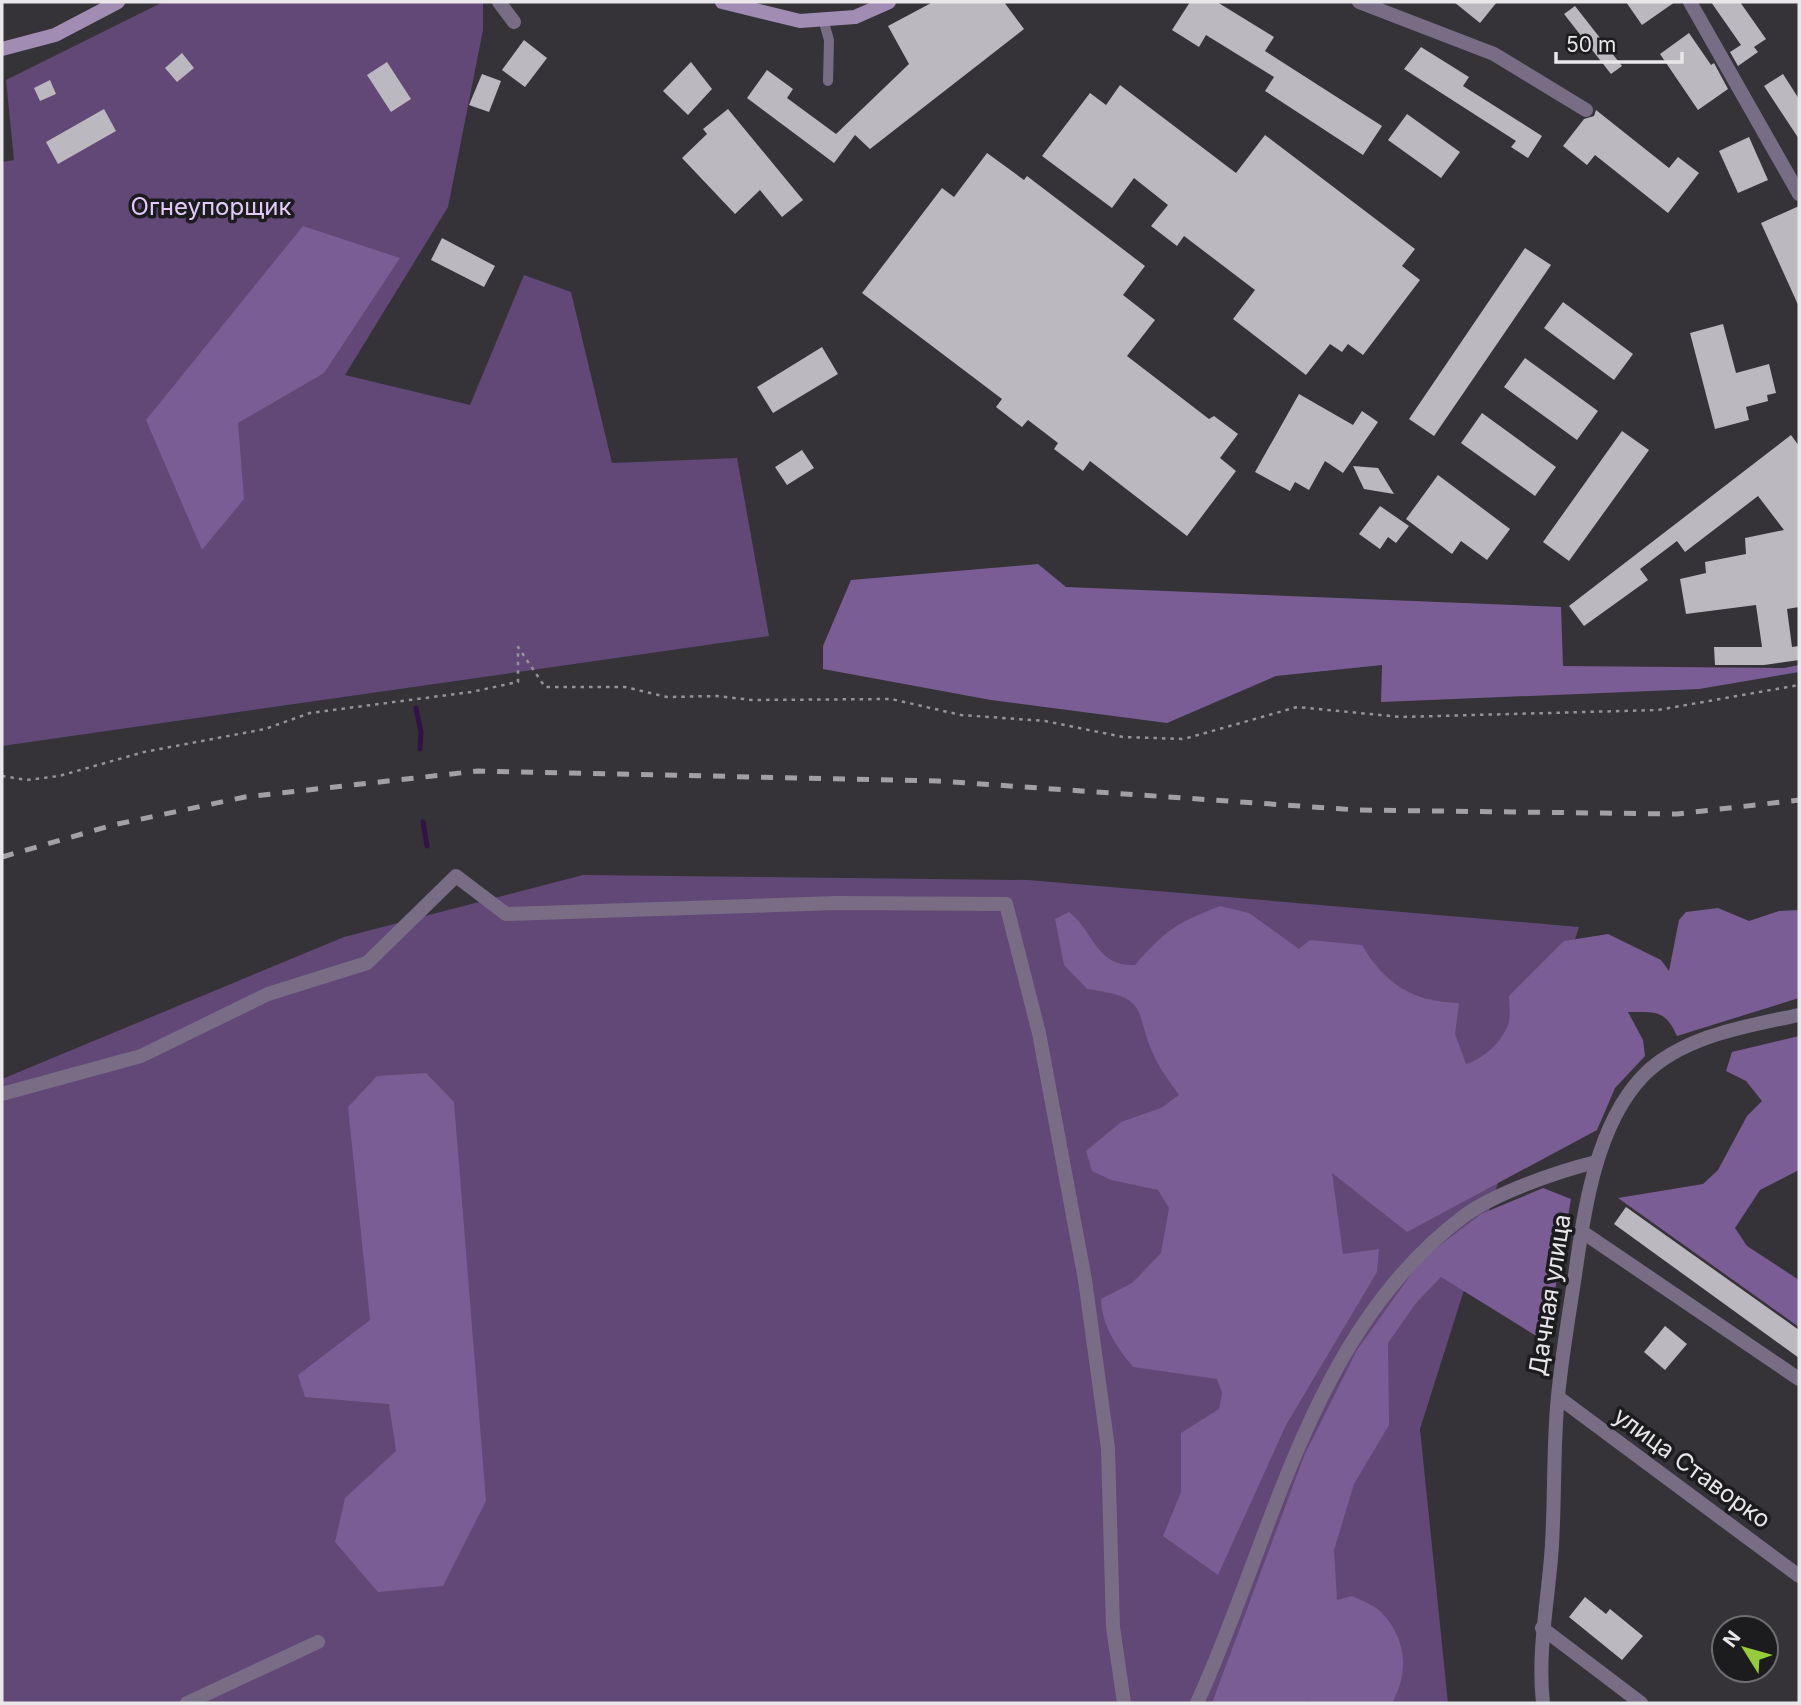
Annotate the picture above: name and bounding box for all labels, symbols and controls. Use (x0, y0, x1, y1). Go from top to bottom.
scale bar (1556, 21, 1682, 65)
text: 50 m (1566, 32, 1616, 57)
park label: Огнеупорщик (131, 192, 291, 221)
street label: Дачная улица (1522, 1212, 1577, 1378)
street label: улица Ставорко (1608, 1401, 1776, 1534)
north arrow (1710, 1614, 1780, 1684)
text: N (1718, 1626, 1745, 1652)

